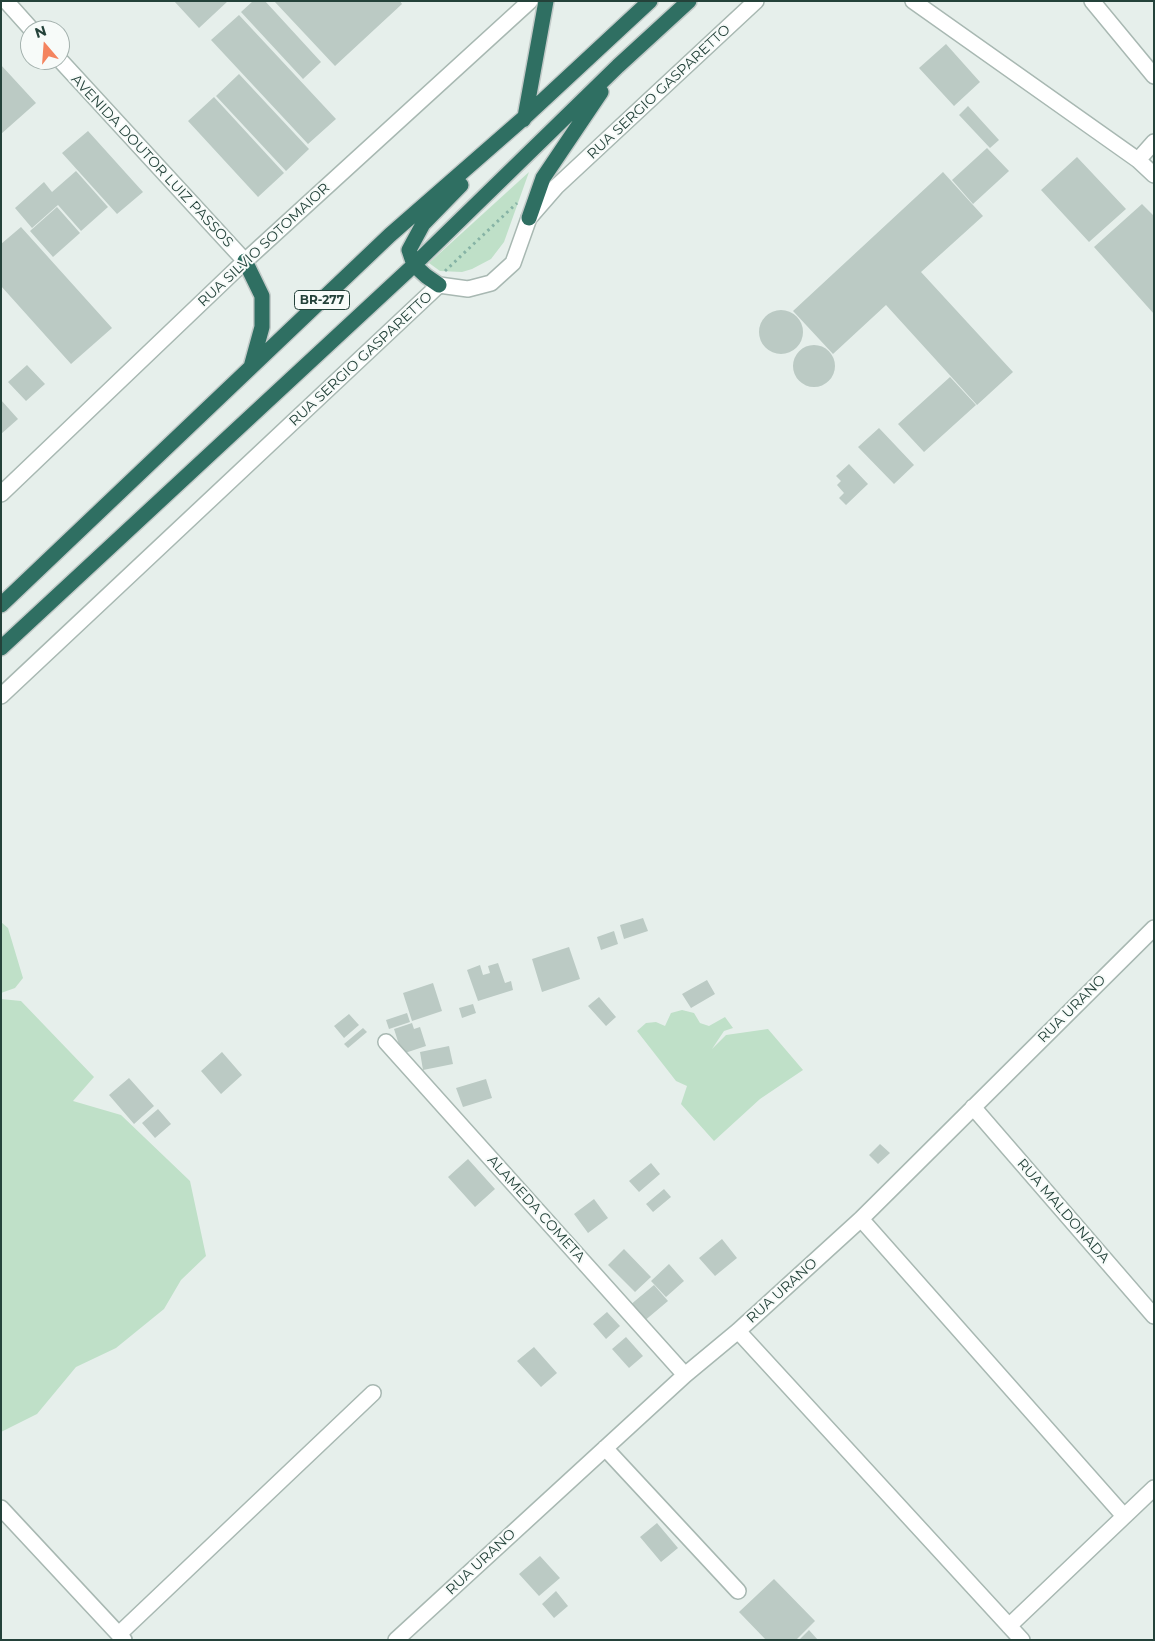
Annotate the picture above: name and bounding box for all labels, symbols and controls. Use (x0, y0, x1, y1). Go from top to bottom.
north arrow (20, 20, 70, 70)
text: N (33, 21, 49, 42)
street label: RUA SERGIO GASPARETTO (584, 21, 734, 163)
street label: AVENIDA DOUTOR LUIZ PASSOS (67, 71, 237, 251)
street label: RUA SILVIO SOTOMAIOR (195, 180, 333, 310)
street label: RUA SERGIO GASPARETTO (286, 288, 436, 430)
road number: BR-277 (294, 290, 350, 310)
street label: RUA URANO (1035, 972, 1109, 1046)
street label: ALAMEDA COMETA (484, 1152, 588, 1266)
street label: RUA MALDONADA (1013, 1155, 1113, 1267)
street label: RUA URANO (743, 1255, 821, 1327)
street label: RUA URANO (443, 1525, 519, 1599)

